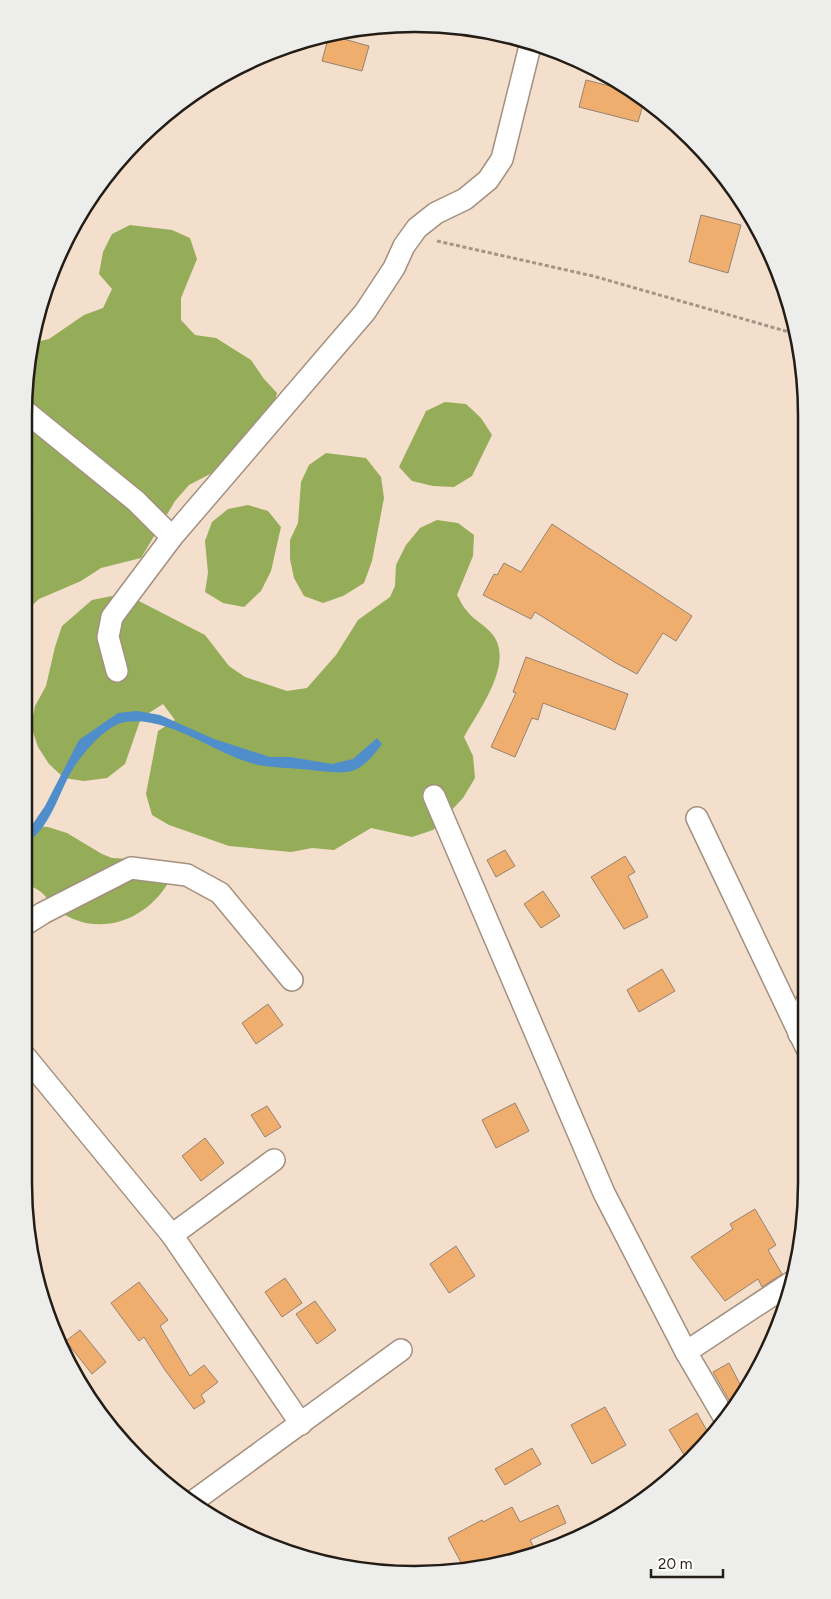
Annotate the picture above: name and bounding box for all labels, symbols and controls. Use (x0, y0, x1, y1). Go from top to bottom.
scale bar (651, 1546, 724, 1578)
text: 20 m (658, 1555, 692, 1573)

